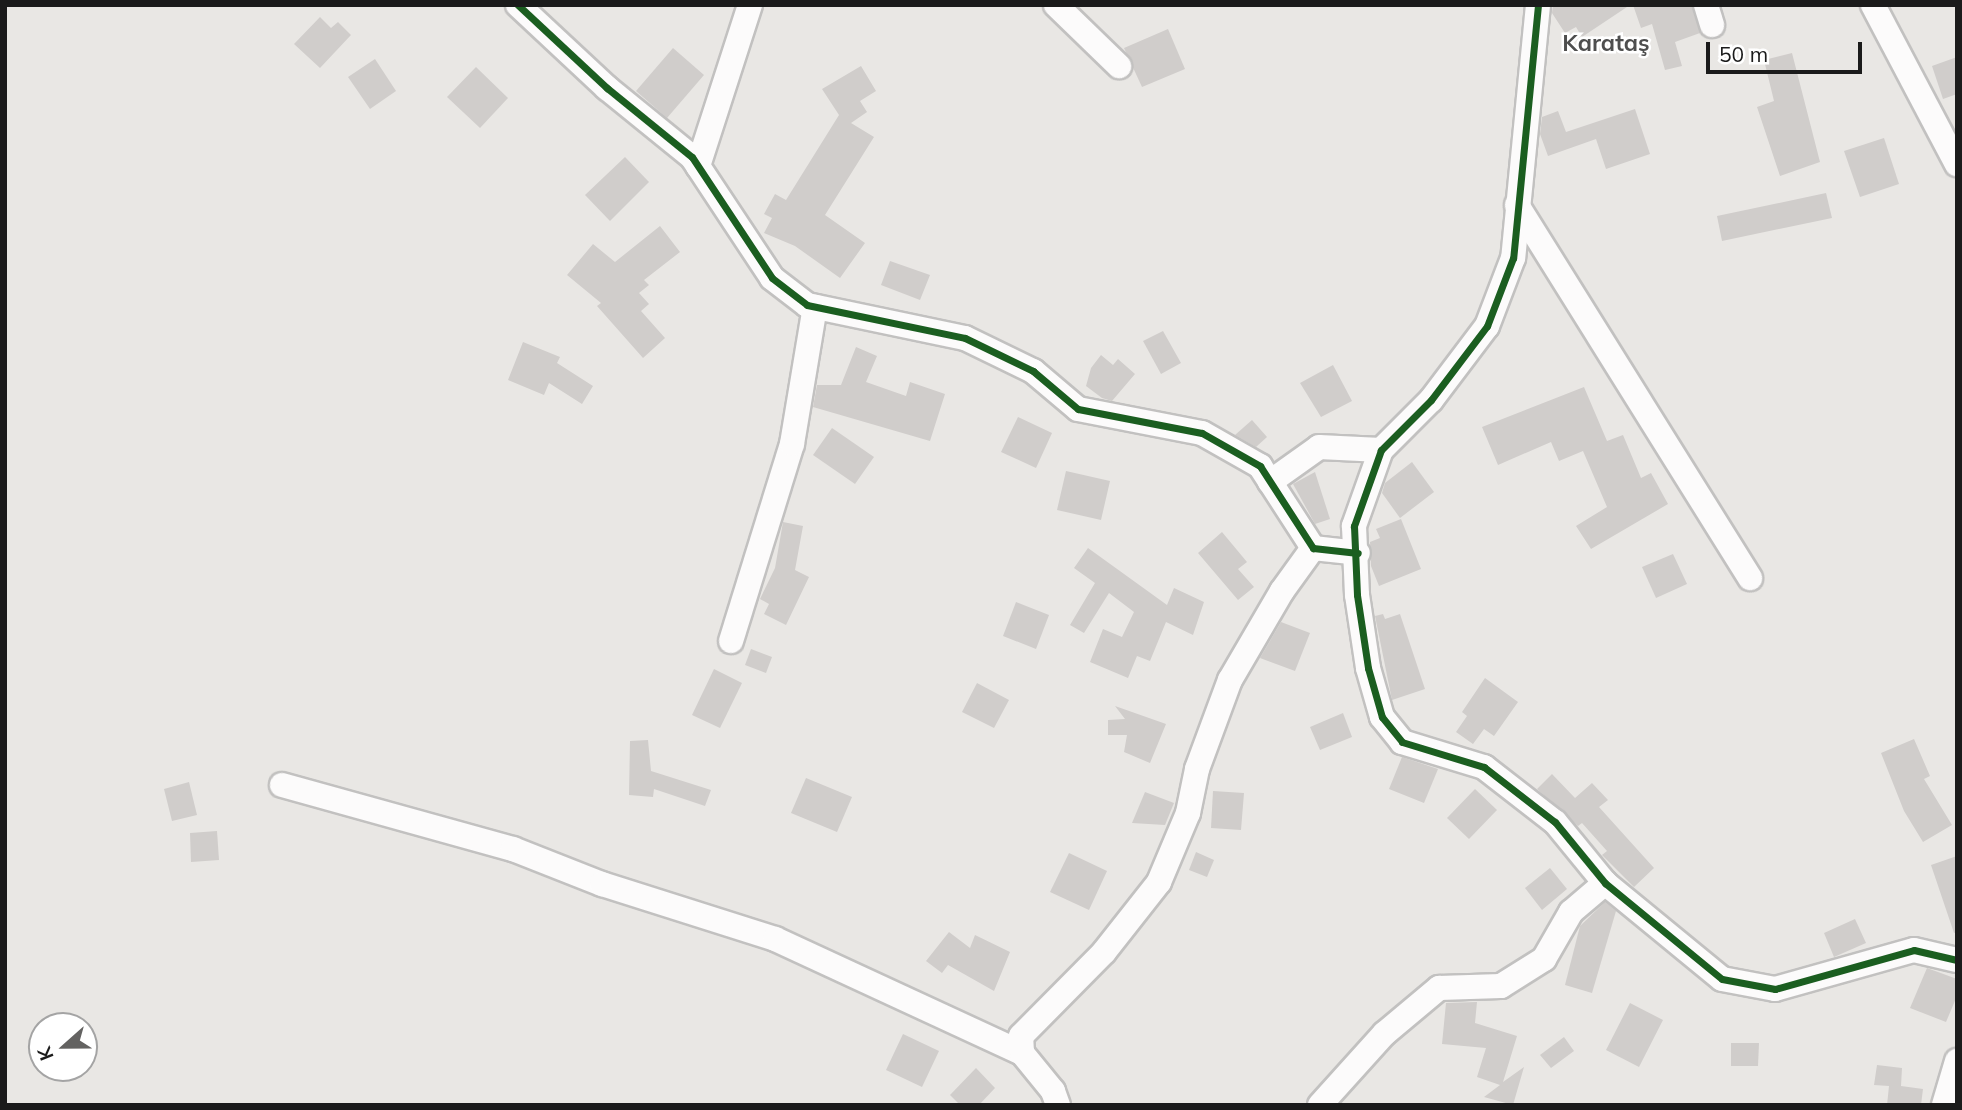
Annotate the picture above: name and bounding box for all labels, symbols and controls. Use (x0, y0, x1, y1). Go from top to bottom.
scale bar (1710, 28, 1866, 72)
district label: Karataş (1562, 29, 1650, 57)
text: 50 m (1719, 41, 1768, 67)
north arrow (28, 1012, 98, 1082)
text: K (32, 1044, 59, 1064)

